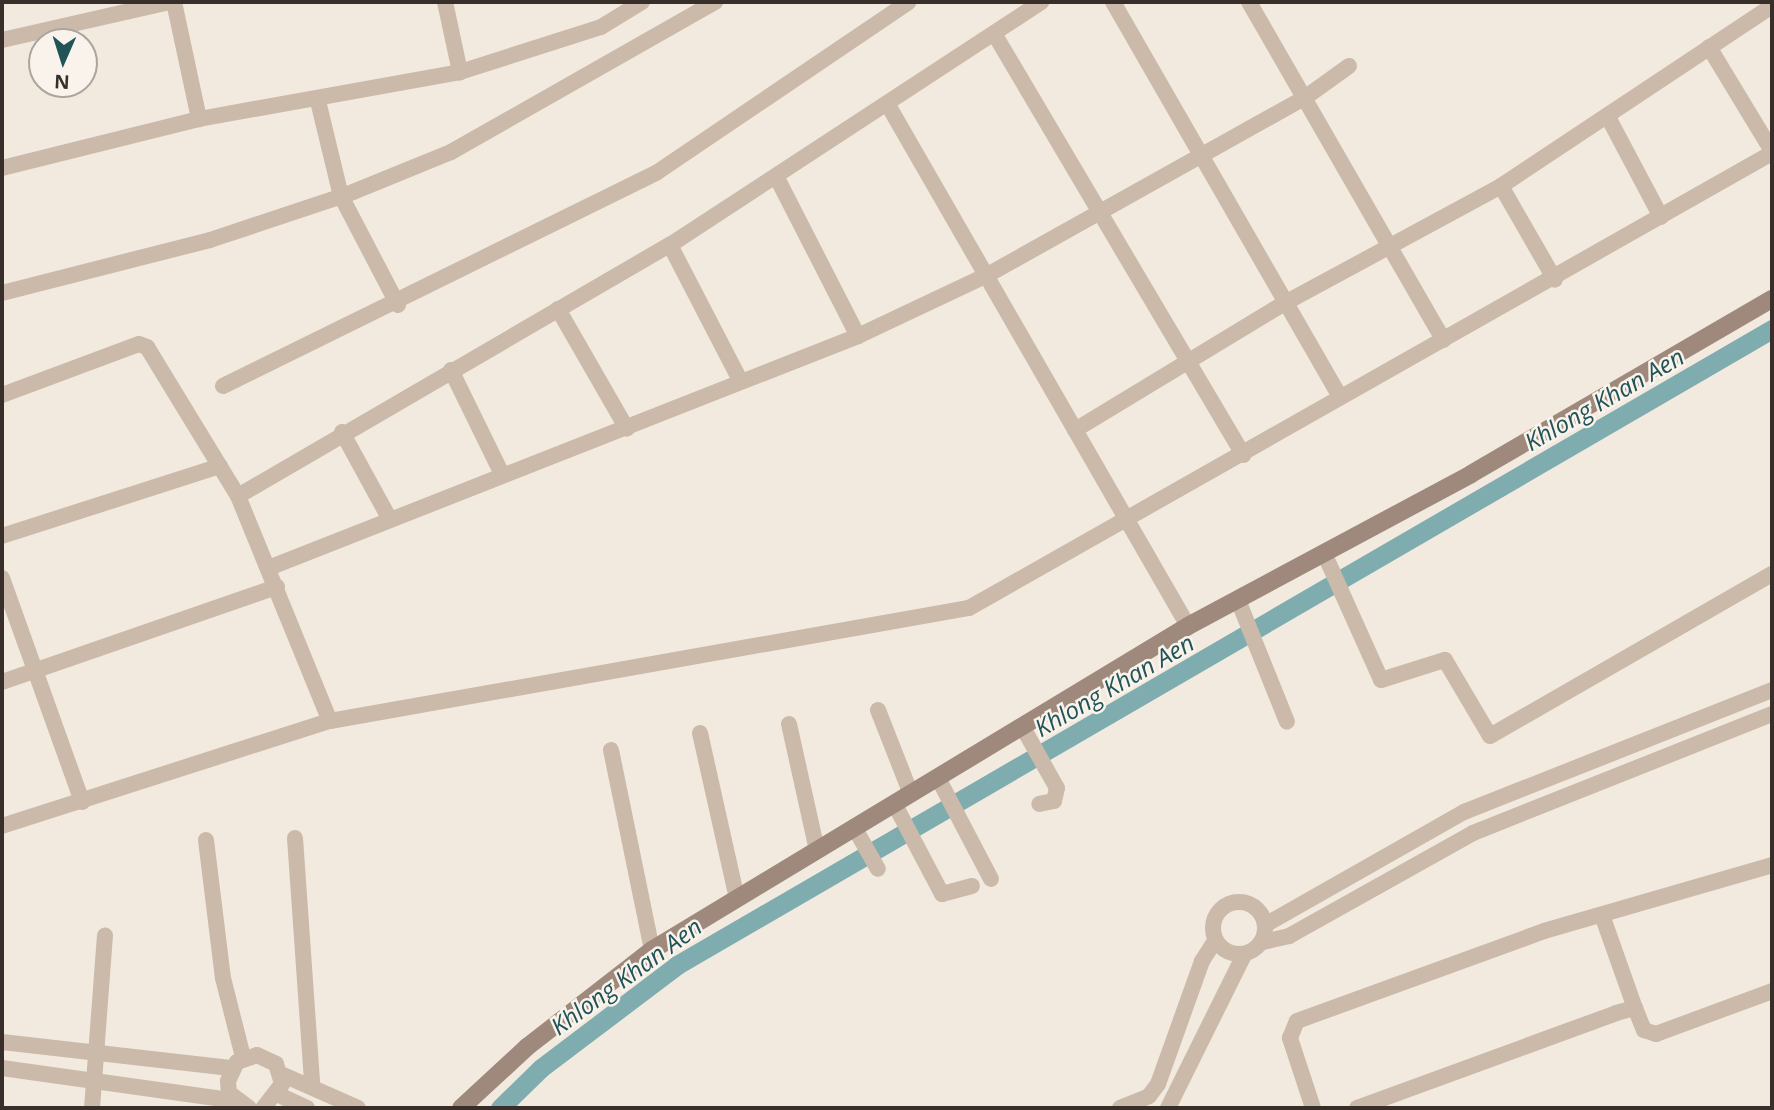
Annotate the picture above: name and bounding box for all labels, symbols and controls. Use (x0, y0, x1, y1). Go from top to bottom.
north arrow (28, 28, 98, 98)
text: N (54, 69, 70, 95)
water label: Khlong Khan Aen (1519, 342, 1689, 456)
water label: Khlong Khan Aen (1029, 628, 1199, 742)
water label: Khlong Khan Aen (545, 912, 707, 1040)

